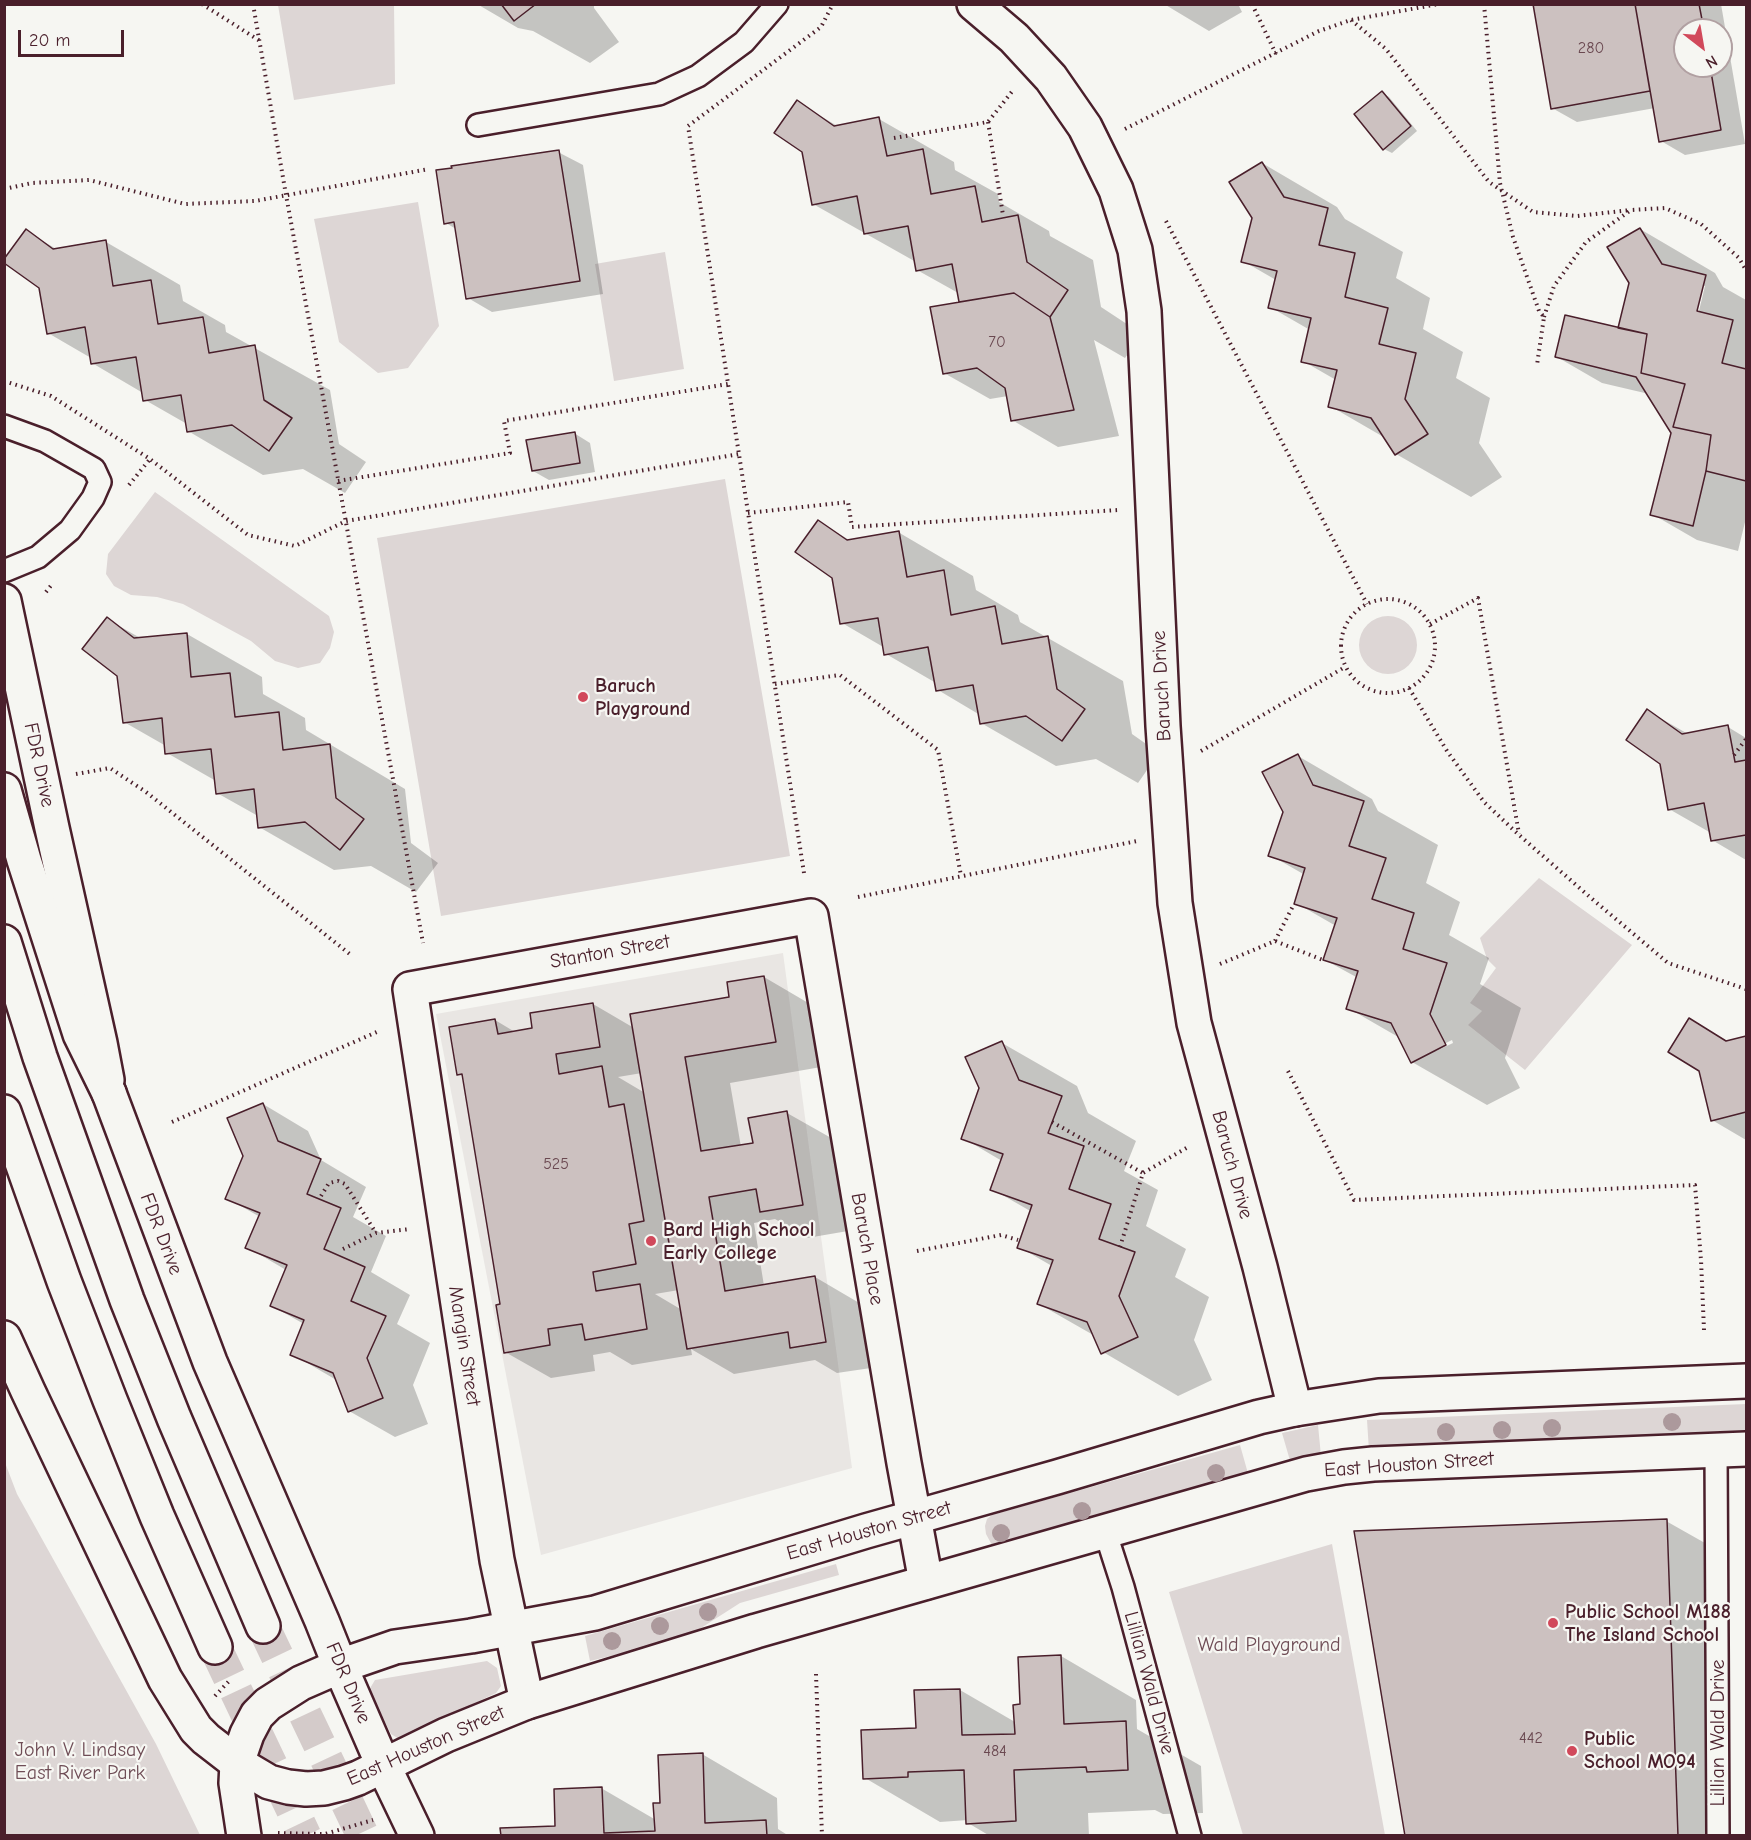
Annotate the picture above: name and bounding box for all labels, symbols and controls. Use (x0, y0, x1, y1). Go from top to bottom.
scale bar (21, 18, 128, 56)
north arrow (1673, 18, 1733, 78)
text: 20 m (29, 30, 70, 51)
house number: 280 (1578, 38, 1604, 58)
text: N (1702, 51, 1720, 72)
house number: 70 (988, 332, 1006, 352)
street label: Baruch Drive (1147, 630, 1177, 742)
place label: Baruch Playground (595, 674, 690, 721)
marker: Baruch Playground (576, 690, 590, 704)
street label: FDR Drive (18, 721, 60, 809)
street label: Stanton Street (548, 930, 672, 974)
street label: Baruch Drive (1206, 1108, 1258, 1222)
house number: 525 (543, 1154, 569, 1174)
street label: FDR Drive (134, 1190, 188, 1278)
street label: Baruch Place (845, 1191, 889, 1307)
place label: Bard High School Early College (663, 1218, 814, 1265)
marker: Bard High School Early College (644, 1234, 658, 1248)
street label: Mangin Street (443, 1284, 485, 1408)
street label: East Houston Street (1323, 1447, 1495, 1483)
street label: East Houston Street (784, 1496, 954, 1566)
place label: Public School M188 The Island School (1565, 1600, 1731, 1647)
street label: Lillian Wald Drive (1118, 1609, 1180, 1757)
marker: Public School M188 The Island School (1546, 1616, 1560, 1630)
park label: Wald Playground (1197, 1633, 1341, 1657)
street label: FDR Drive (320, 1639, 376, 1727)
street label: Lillian Wald Drive (1706, 1660, 1730, 1806)
street label: East Houston Street (343, 1700, 509, 1792)
place label: Public School MO94 (1584, 1727, 1696, 1774)
house number: 442 (1519, 1728, 1543, 1748)
park label: John V. Lindsay East River Park (15, 1738, 145, 1785)
house number: 484 (983, 1741, 1007, 1761)
marker: Public School MO94 (1565, 1744, 1579, 1758)

